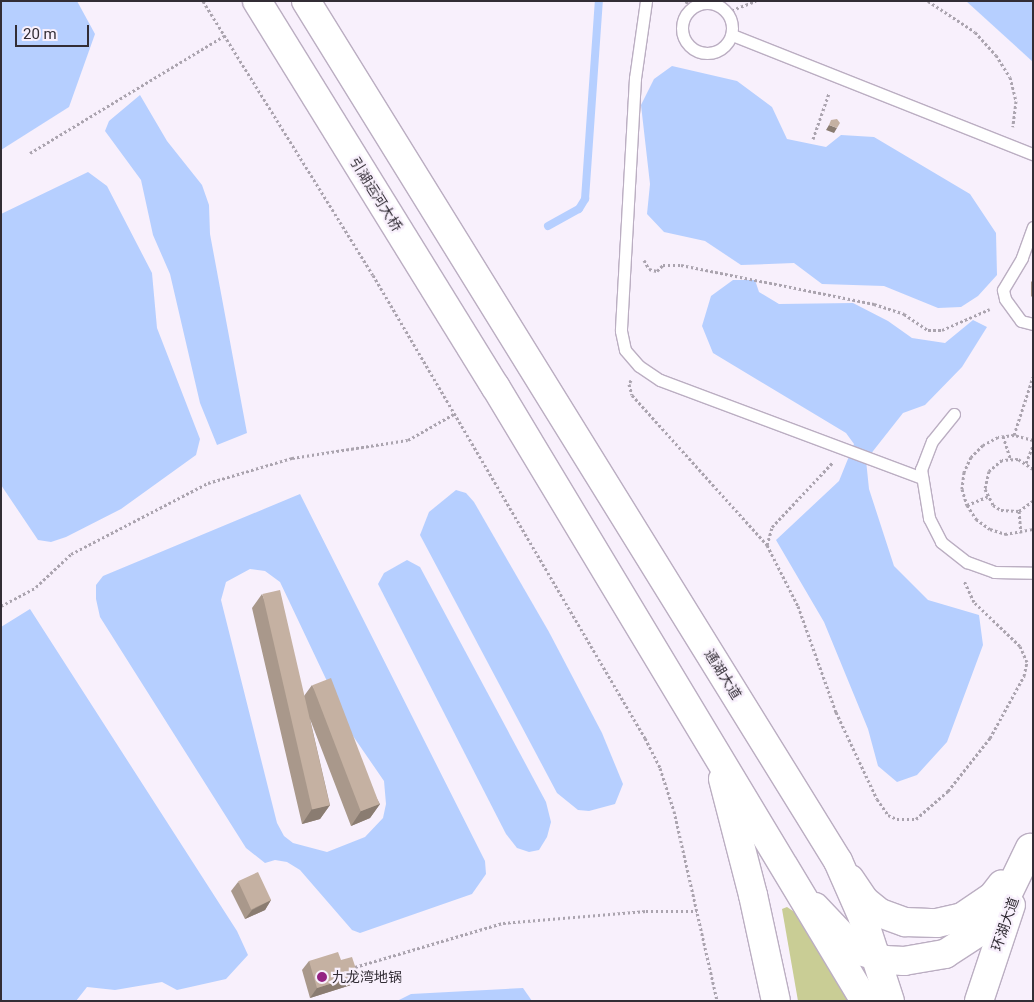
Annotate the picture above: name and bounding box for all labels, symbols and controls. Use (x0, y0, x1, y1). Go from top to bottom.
scale bar (18, 15, 91, 47)
text: 20 m (23, 25, 57, 43)
street label: 引湖运河大桥 (347, 154, 405, 234)
street label: 通湖大道 (701, 646, 745, 702)
street label: 环湖大道 (988, 895, 1022, 953)
place label: 九龙湾地锅 (332, 969, 402, 985)
marker: 九龙湾地锅 (316, 971, 328, 983)

